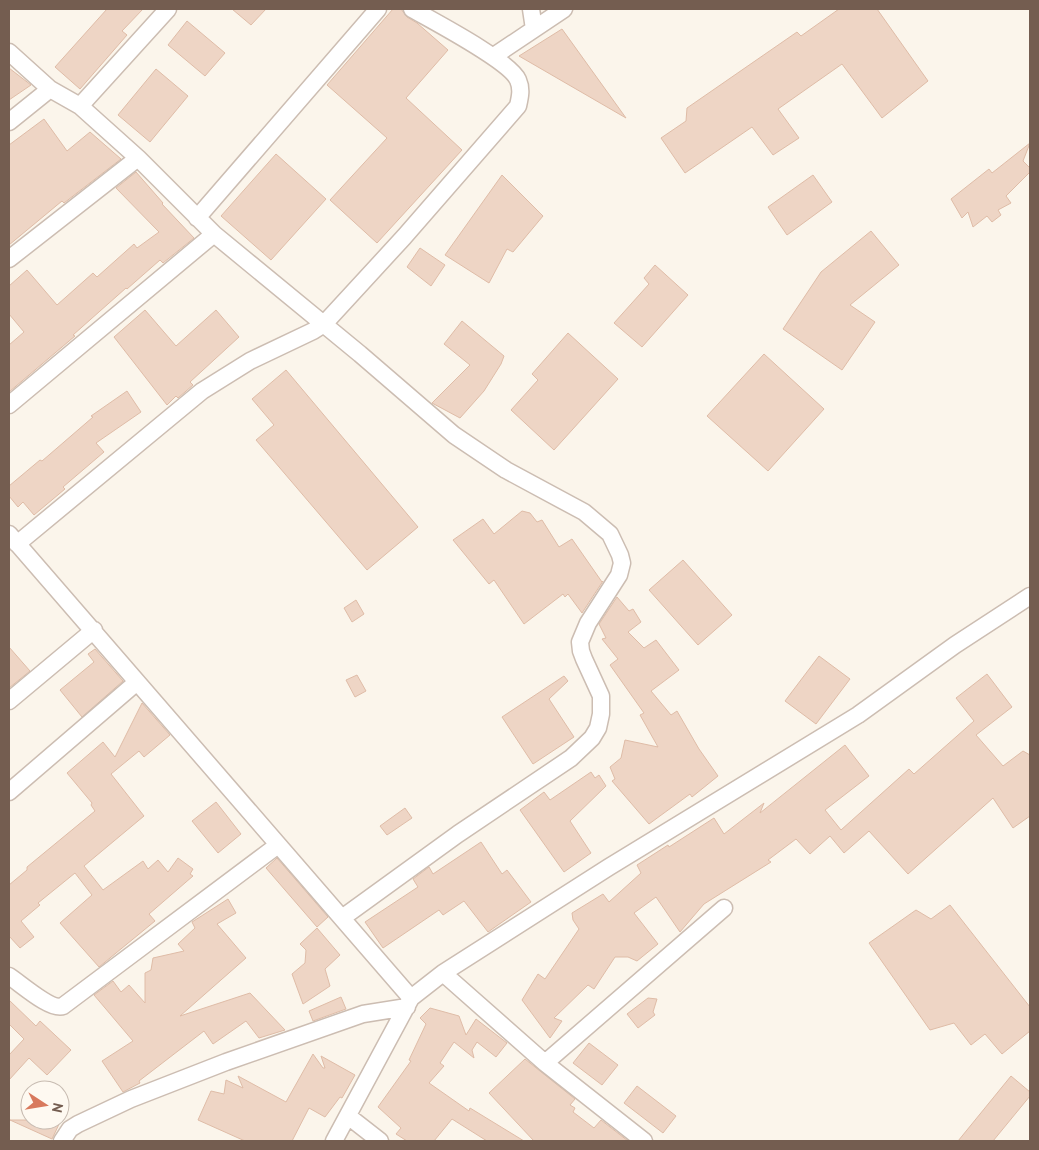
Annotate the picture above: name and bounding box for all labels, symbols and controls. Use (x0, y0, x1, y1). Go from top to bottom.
north arrow (20, 1080, 70, 1130)
text: N (48, 1101, 67, 1114)

